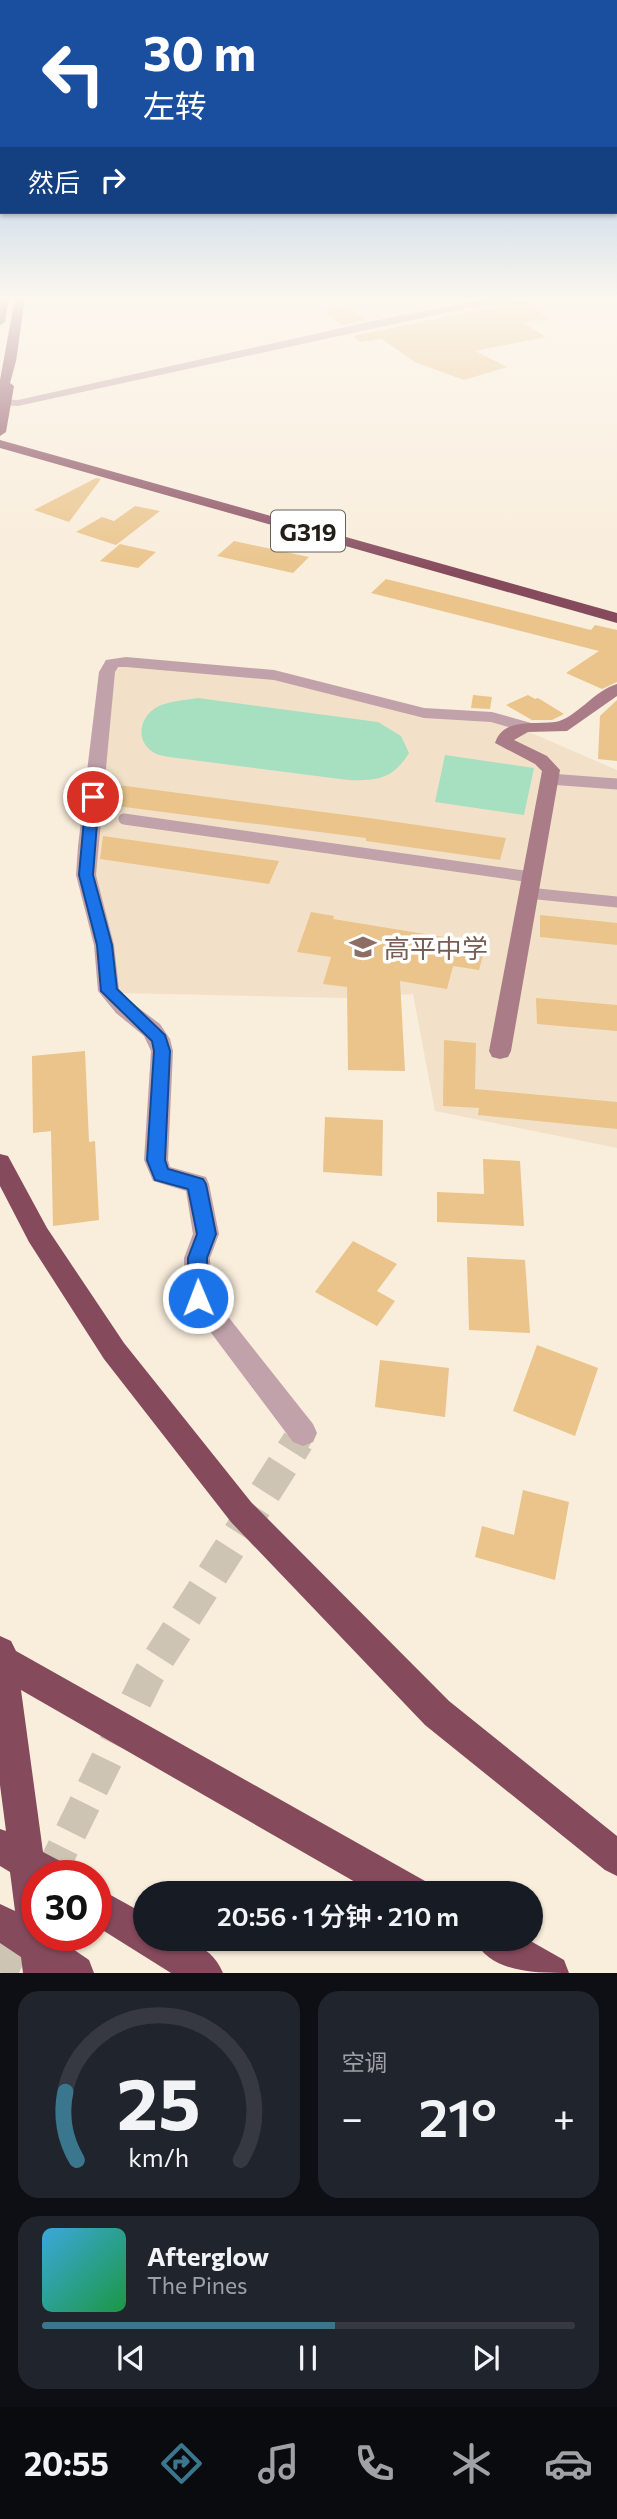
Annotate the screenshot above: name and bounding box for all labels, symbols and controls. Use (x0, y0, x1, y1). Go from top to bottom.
text: 30 m (143, 21, 256, 81)
icon: left (28, 28, 119, 119)
text: 左转 (143, 85, 207, 125)
icon: right (94, 161, 132, 199)
text: 然后 (28, 166, 80, 197)
road number: G319 (271, 510, 345, 552)
pin (63, 767, 123, 827)
icon: arrive (74, 778, 112, 816)
school or university icon: 高平中学 (348, 932, 378, 962)
place label: 高平中学 (384, 932, 488, 963)
position arrow (161, 1261, 235, 1335)
speed limit sign: 30 (21, 1860, 112, 1951)
text: 20:56 · 1 分钟 · 210 m (217, 1900, 459, 1931)
text: 空调 (342, 2048, 388, 2076)
text: 25 (117, 2057, 201, 2146)
text: 21° (419, 2084, 497, 2148)
text: − (342, 2093, 363, 2140)
text: + (553, 2093, 575, 2140)
text: km/h (128, 2142, 189, 2172)
text: Afterglow (147, 2240, 269, 2271)
text: The Pines (147, 2271, 248, 2299)
icon: previous (112, 2339, 150, 2377)
icon: pause (289, 2339, 327, 2377)
icon: next (467, 2339, 505, 2377)
icon: directions (157, 2439, 206, 2488)
icon: music (254, 2439, 303, 2488)
icon: phone (350, 2439, 399, 2488)
icon: climate (447, 2439, 496, 2488)
icon: car (544, 2439, 593, 2488)
text: 20:55 (24, 2443, 109, 2483)

